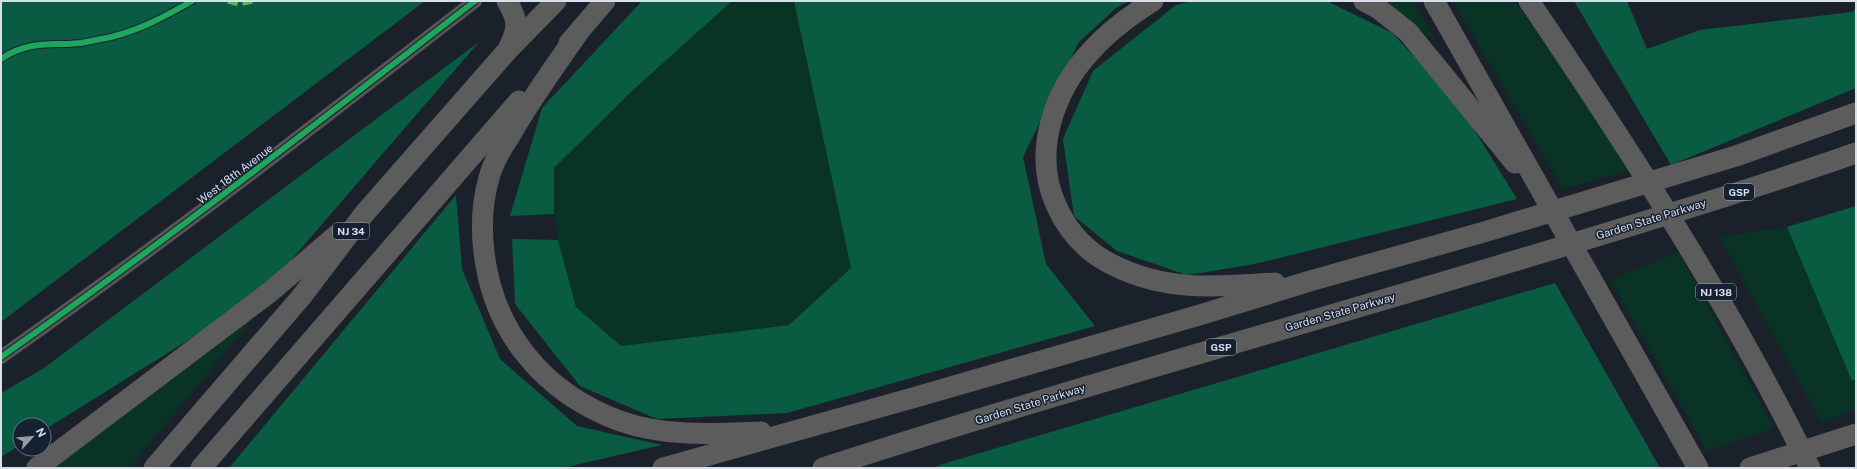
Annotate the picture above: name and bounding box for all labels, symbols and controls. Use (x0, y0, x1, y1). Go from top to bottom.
street label: West 18th Avenue (195, 142, 275, 206)
road number: GSP (1724, 184, 1754, 200)
street label: Garden State Parkway (1595, 197, 1707, 241)
road number: NJ 34 (333, 223, 369, 239)
road number: NJ 138 (1696, 284, 1736, 300)
street label: Garden State Parkway (1283, 290, 1397, 334)
road number: GSP (1206, 339, 1236, 355)
street label: Garden State Parkway (974, 382, 1086, 426)
north arrow (12, 417, 52, 457)
text: N (34, 426, 48, 439)

